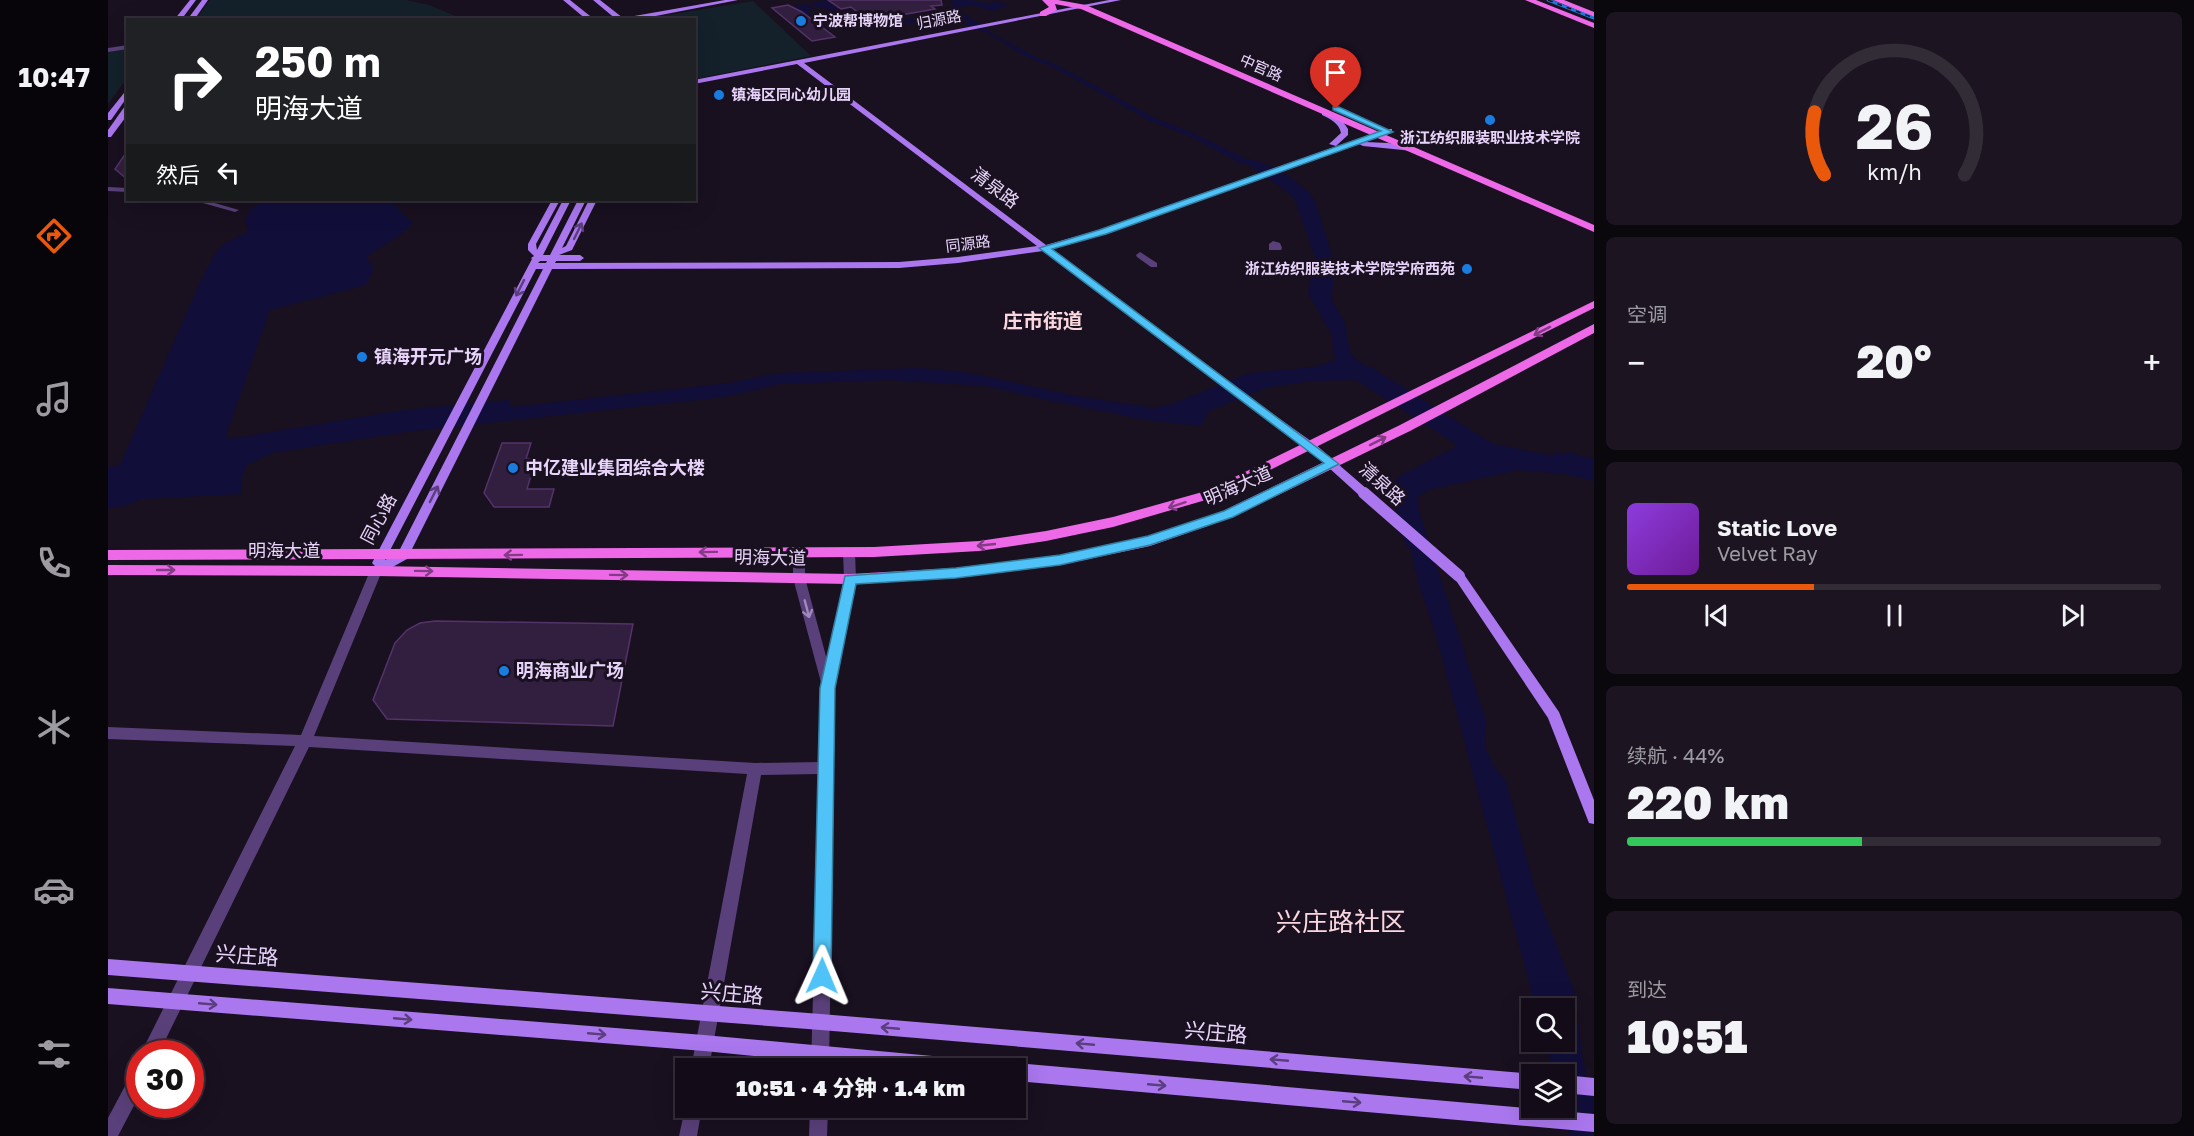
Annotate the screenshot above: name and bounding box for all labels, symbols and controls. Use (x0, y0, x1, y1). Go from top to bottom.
street label: 归源路 (915, 6, 963, 32)
place label: 宁波帮博物馆 (813, 11, 903, 29)
marker: 宁波帮博物馆 (794, 14, 808, 28)
text: 250 m (255, 36, 381, 86)
icon: right (156, 42, 234, 120)
pin (1310, 47, 1361, 109)
street label: 中官路 (1237, 50, 1286, 84)
icon: arrive (1319, 56, 1352, 89)
text: 10:47 (18, 61, 90, 93)
place label: 镇海区同心幼儿园 (731, 85, 851, 103)
marker: 镇海区同心幼儿园 (712, 88, 726, 102)
text: 26 (1855, 89, 1933, 164)
text: 明海大道 (255, 92, 363, 124)
marker: 浙江纺织服装职业技术学院 (1483, 113, 1497, 127)
place label: 浙江纺织服装职业技术学院 (1400, 128, 1580, 146)
icon: left (212, 156, 245, 189)
text: km/h (1867, 160, 1921, 186)
text: 然后 (156, 161, 200, 188)
street label: 清泉路 (967, 162, 1024, 212)
icon: directions (33, 215, 75, 257)
one-way arrow (572, 223, 584, 241)
street label: 同源路 (944, 231, 991, 255)
place label: 浙江纺织服装技术学院学府西苑 (1245, 259, 1455, 277)
marker: 浙江纺织服装技术学院学府西苑 (1460, 262, 1474, 276)
one-way arrow (513, 279, 525, 297)
text: 空调 (1627, 302, 1667, 326)
district label: 庄市街道 (1003, 308, 1083, 332)
one-way arrow (1533, 325, 1551, 337)
text: 20° (1856, 334, 1932, 388)
text: − (1627, 343, 1645, 382)
text: + (2143, 343, 2161, 382)
place label: 镇海开元广场 (374, 345, 482, 367)
marker: 镇海开元广场 (355, 350, 369, 364)
icon: music (33, 378, 75, 420)
one-way arrow (1369, 435, 1387, 447)
place label: 中亿建业集团综合大楼 (525, 456, 705, 478)
street label: 清泉路 (1355, 457, 1410, 509)
street label: 明海大道 (1200, 460, 1275, 510)
marker: 中亿建业集团综合大楼 (506, 461, 520, 475)
one-way arrow (429, 486, 441, 504)
street label: 同心路 (356, 490, 401, 548)
one-way arrow (1168, 501, 1187, 512)
text: Static Love (1717, 514, 1837, 541)
street label: 明海大道 (248, 539, 320, 561)
one-way arrow (977, 539, 997, 550)
text: Velvet Ray (1717, 541, 1818, 565)
icon: phone (33, 542, 75, 584)
street label: 明海大道 (734, 545, 806, 569)
one-way arrow (698, 546, 718, 558)
one-way arrow (503, 549, 523, 560)
one-way arrow (156, 564, 176, 576)
one-way arrow (414, 566, 434, 577)
one-way arrow (609, 569, 629, 581)
one-way arrow (802, 599, 813, 618)
icon: previous (1700, 599, 1733, 632)
icon: pause (1878, 599, 1911, 632)
icon: next (2056, 599, 2089, 632)
place label: 明海商业广场 (516, 659, 624, 681)
marker: 明海商业广场 (497, 664, 511, 678)
icon: climate (33, 706, 75, 748)
text: 续航 · 44% (1627, 743, 1724, 767)
text: 220 km (1627, 775, 1789, 829)
icon: car (33, 869, 75, 911)
district label: 兴庄路社区 (1276, 906, 1406, 937)
street label: 兴庄路 (215, 940, 279, 970)
position arrow (790, 944, 854, 1008)
street label: 兴庄路 (700, 977, 765, 1009)
text: 到达 (1627, 977, 1667, 1001)
one-way arrow (198, 998, 218, 1009)
map controls (1521, 998, 1575, 1118)
button: search (1521, 998, 1575, 1052)
text: 10:51 (1627, 1009, 1747, 1063)
one-way arrow (392, 1014, 412, 1025)
street label: 兴庄路 (1184, 1016, 1249, 1048)
one-way arrow (881, 1022, 901, 1033)
one-way arrow (587, 1029, 606, 1040)
icon: filters (33, 1033, 75, 1075)
one-way arrow (1075, 1038, 1095, 1049)
speed limit sign: 30 (126, 1040, 204, 1118)
one-way arrow (1269, 1055, 1289, 1066)
button: layers (1521, 1064, 1575, 1118)
one-way arrow (1464, 1071, 1484, 1082)
text: 10:51 · 4 分钟 · 1.4 km (736, 1074, 965, 1101)
one-way arrow (1147, 1080, 1167, 1091)
one-way arrow (1341, 1096, 1361, 1107)

